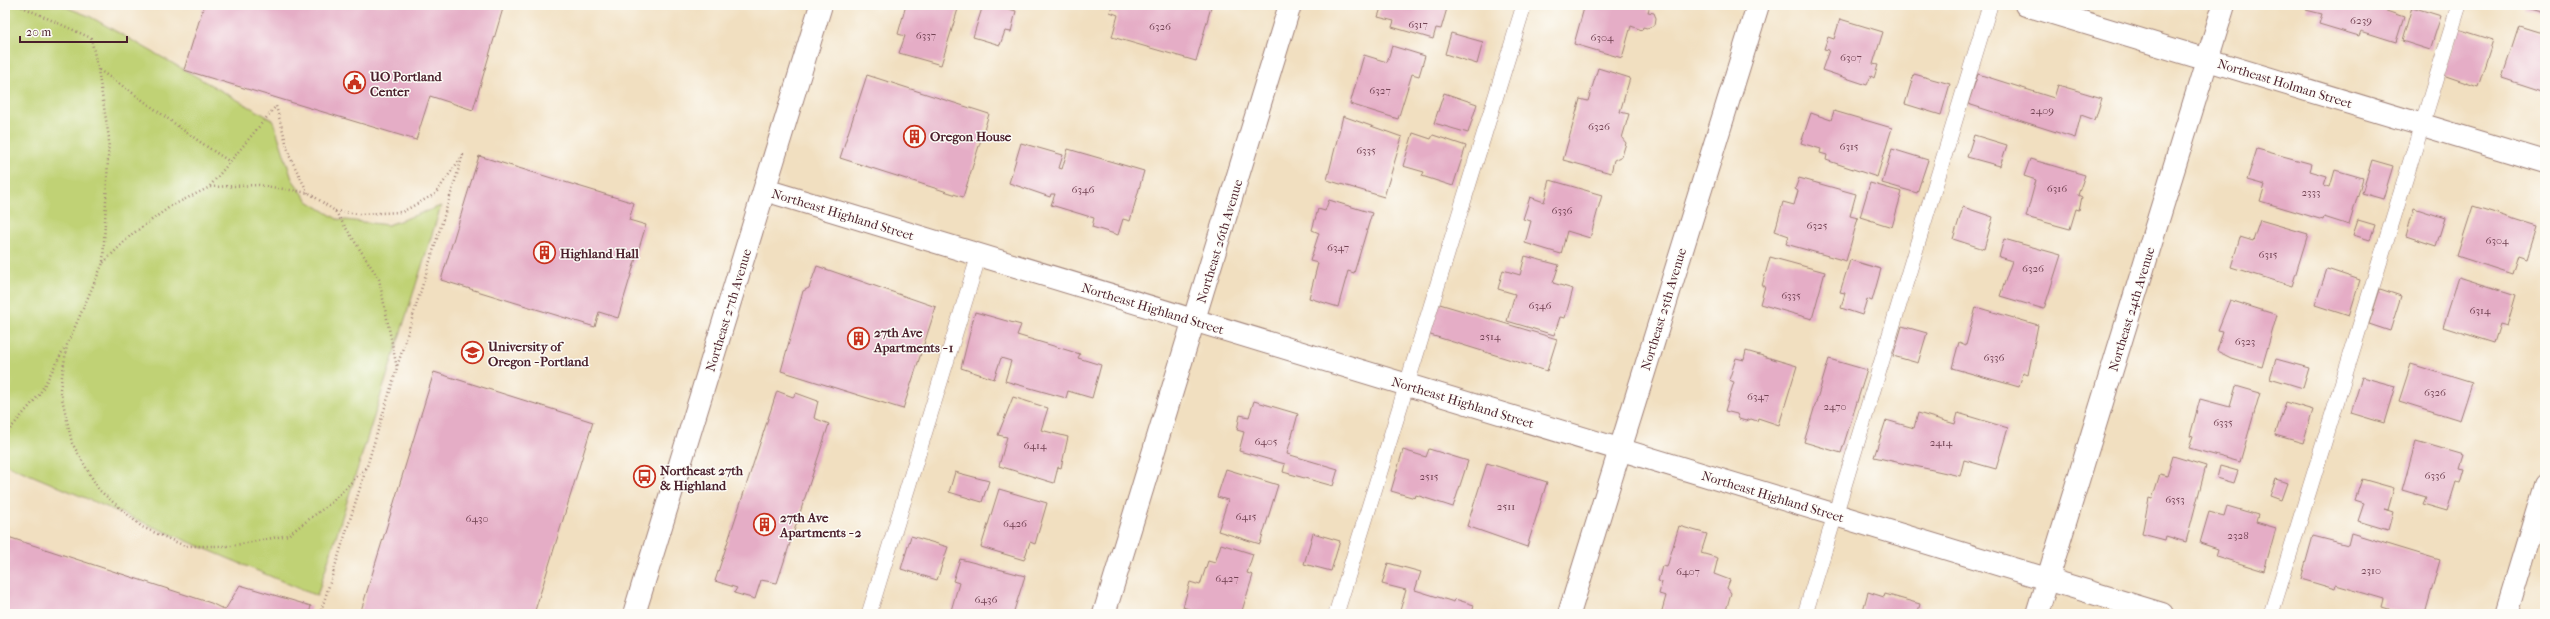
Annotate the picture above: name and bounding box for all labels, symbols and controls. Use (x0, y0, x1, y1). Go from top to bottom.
house number: 6239 (2350, 14, 2372, 27)
scale bar (20, 18, 127, 44)
house number: 6317 (1408, 18, 1428, 31)
house number: 6326 (1149, 20, 1171, 33)
text: 20 m (26, 25, 51, 39)
house number: 6337 (916, 29, 936, 42)
house number: 6304 (1591, 31, 1614, 44)
house number: 6307 (1840, 51, 1862, 64)
street label: Northeast Holman Street (2216, 56, 2354, 111)
place label: UO Portland Center (369, 69, 442, 99)
public building icon: UO Portland Center (341, 70, 367, 96)
house number: 6327 (1369, 84, 1391, 97)
house number: 2409 (2030, 104, 2054, 117)
house number: 6326 (1588, 120, 1610, 133)
building icon: Oregon House (902, 123, 928, 149)
place label: Oregon House (930, 129, 1012, 145)
house number: 6315 (1839, 140, 1859, 153)
house number: 6335 (1356, 144, 1376, 157)
street label: Northeast 26th Avenue (1193, 177, 1246, 305)
house number: 6316 (2047, 182, 2067, 195)
house number: 6346 (1072, 183, 1095, 196)
street label: Northeast Highland Street (770, 186, 916, 243)
house number: 2333 (2301, 186, 2321, 199)
house number: 6336 (1552, 204, 1573, 217)
house number: 6325 (1807, 219, 1828, 232)
house number: 6304 (2486, 234, 2509, 247)
building icon: Highland Hall (531, 240, 557, 266)
house number: 6347 (1327, 241, 1349, 254)
street label: Northeast 24th Avenue (2105, 245, 2158, 373)
place label: Highland Hall (560, 246, 639, 262)
street label: Northeast 27th Avenue (703, 246, 755, 374)
street label: Northeast 25th Avenue (1638, 246, 1689, 372)
house number: 6315 (2258, 248, 2278, 261)
house number: 6326 (2022, 262, 2044, 275)
street label: Northeast Highland Street (1080, 280, 1226, 337)
house number: 6335 (1781, 289, 1801, 302)
house number: 6346 (1529, 299, 1552, 312)
house number: 6314 (2470, 304, 2491, 317)
place label: 27th Ave Apartments - 1 (873, 325, 954, 356)
building icon: 27th Ave Apartments - 1 (845, 326, 871, 352)
house number: 2514 (1480, 330, 1501, 343)
house number: 6323 (2235, 335, 2255, 348)
place label: University of Oregon - Portland (487, 339, 589, 370)
school or university icon: University of Oregon - Portland (459, 340, 485, 366)
house number: 6336 (1984, 351, 2005, 364)
street label: Northeast Highland Street (1390, 374, 1536, 431)
house number: 6326 (2424, 386, 2446, 399)
house number: 6347 (1747, 390, 1769, 403)
house number: 2470 (1823, 400, 1847, 413)
house number: 6335 (2213, 416, 2233, 429)
house number: 6405 (1254, 435, 1278, 448)
house number: 2414 (1930, 436, 1953, 449)
house number: 6414 (1024, 439, 1047, 452)
place label: Northeast 27th & Highland (660, 463, 744, 494)
bus stop icon: Northeast 27th & Highland (632, 464, 658, 490)
street label: Northeast Highland Street (1700, 468, 1846, 525)
house number: 6336 (2425, 469, 2446, 482)
house number: 2515 (1419, 470, 1439, 483)
house number: 6353 (2165, 493, 2185, 506)
house number: 2511 (1497, 500, 1515, 513)
place label: 27th Ave Apartments - 2 (779, 510, 862, 541)
house number: 6415 (1235, 510, 1257, 523)
building icon: 27th Ave Apartments - 2 (752, 511, 778, 537)
house number: 6430 (466, 512, 489, 525)
house number: 6426 (1003, 517, 1027, 530)
house number: 2328 (2227, 529, 2249, 542)
house number: 2310 (2361, 564, 2381, 577)
house number: 6407 (1676, 565, 1700, 578)
house number: 6427 (1215, 572, 1239, 585)
house number: 6436 (975, 593, 997, 606)

